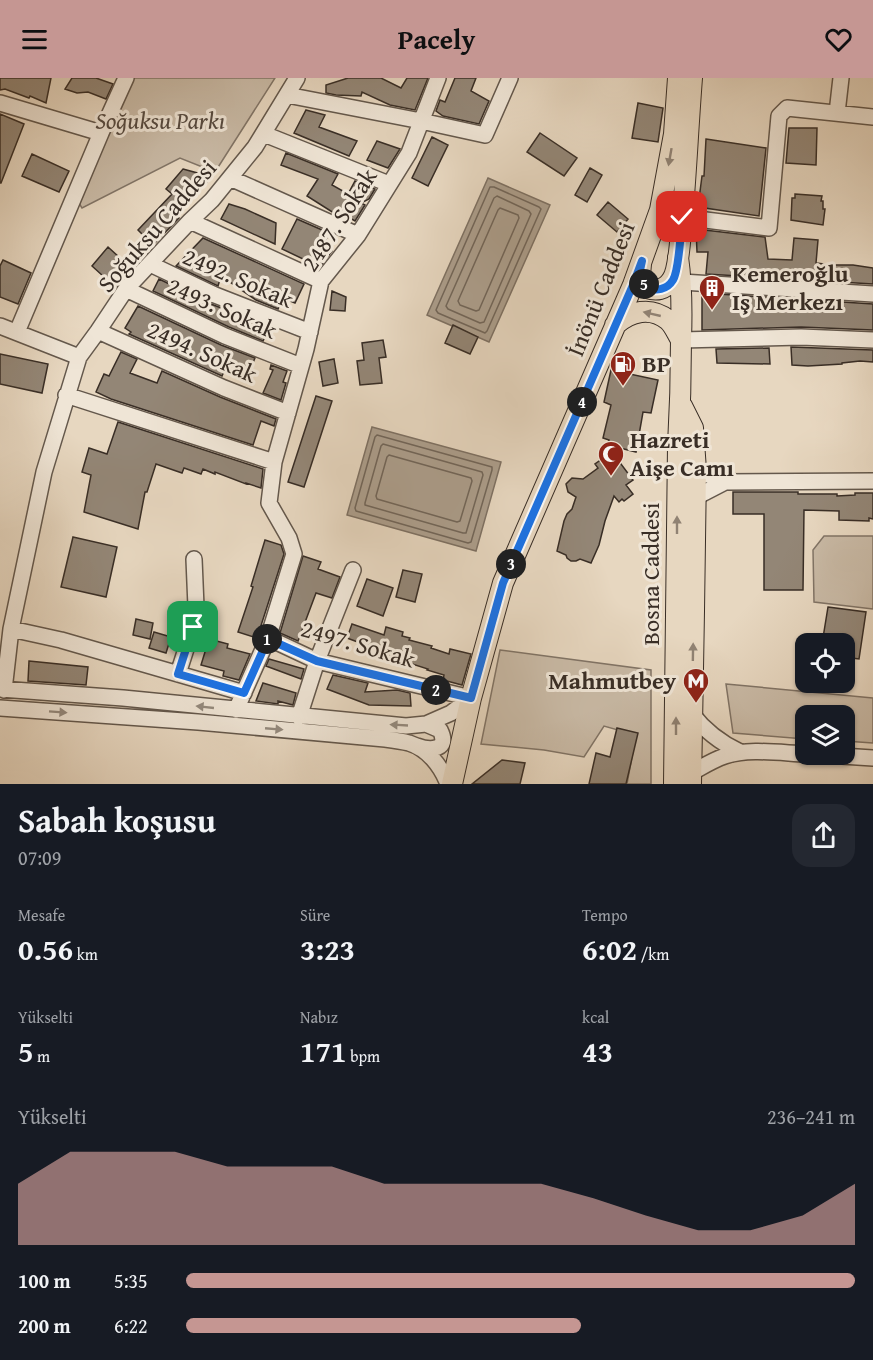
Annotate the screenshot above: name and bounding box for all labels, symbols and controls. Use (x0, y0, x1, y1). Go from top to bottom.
text: Pacely (398, 19, 475, 59)
icon: menu (18, 23, 51, 56)
icon: heart (822, 23, 855, 56)
park label: Soğuksu Parkı (95, 103, 225, 138)
one-way arrow (665, 148, 674, 167)
street label: Soğuksu Caddesi (89, 151, 225, 300)
street label: 2487. Sokak (292, 160, 386, 278)
pin (656, 191, 707, 242)
icon: check (665, 200, 698, 233)
street label: İnönü Caddesi (558, 216, 644, 361)
street label: 2492. Sokak (178, 239, 300, 317)
place label: Kemeroğlu Iş Merkezı (732, 256, 849, 319)
street label: 2493. Sokak (162, 268, 284, 348)
pin: 5 (629, 269, 659, 299)
text: 5 (640, 272, 648, 296)
building icon: Kemeroğlu Iş Merkezı (697, 273, 727, 311)
one-way arrow (643, 309, 662, 318)
street label: 2494. Sokak (142, 312, 264, 392)
place label: BP (642, 346, 671, 381)
fuel station icon: BP (608, 349, 638, 387)
pin: 4 (567, 387, 597, 417)
text: 4 (578, 390, 586, 414)
place label: Hazreti Aişe Camı (630, 422, 734, 485)
mosque icon: Hazreti Aişe Camı (596, 439, 626, 477)
street label: Bosna Caddesi (633, 502, 668, 646)
one-way arrow (673, 516, 682, 535)
pin: 3 (496, 549, 526, 579)
text: 3 (507, 552, 515, 576)
pin (167, 601, 218, 652)
icon: arrive (176, 610, 209, 643)
street label: 2497. Sokak (297, 611, 420, 677)
pin: 1 (252, 624, 282, 654)
text: 1 (263, 627, 271, 651)
map controls (795, 633, 855, 765)
button: locate (795, 633, 855, 693)
one-way arrow (688, 642, 698, 661)
place label: Mahmutbey (548, 663, 677, 698)
metro station icon: Mahmutbey (681, 666, 711, 704)
pin: 2 (421, 675, 451, 705)
text: 2 (432, 678, 440, 702)
one-way arrow (195, 702, 214, 712)
button: layers (795, 705, 855, 765)
one-way arrow (49, 707, 68, 717)
one-way arrow (671, 716, 680, 735)
one-way arrow (389, 721, 408, 730)
one-way arrow (264, 724, 283, 734)
text: Sabah koşusu (18, 796, 216, 844)
button: share (792, 804, 855, 867)
text: 07:09 (18, 843, 61, 872)
text: Mesafe (18, 903, 65, 927)
text: Süre (300, 903, 330, 927)
text: Tempo (582, 903, 628, 927)
text: 0.56 (18, 927, 73, 971)
text: 3:23 (300, 927, 355, 971)
text: 6:02 (582, 927, 637, 971)
text: km (73, 942, 98, 966)
text: /km (637, 942, 669, 966)
text: Yükselti (18, 1005, 73, 1029)
text: Nabız (300, 1005, 338, 1029)
text: kcal (582, 1005, 609, 1029)
text: 5 (18, 1029, 34, 1073)
text: 171 (300, 1029, 347, 1073)
text: 43 (582, 1029, 613, 1073)
text: m (34, 1044, 50, 1068)
text: bpm (347, 1044, 380, 1068)
text: Yükselti (18, 1102, 87, 1131)
text: 236–241 m (767, 1102, 855, 1131)
text: 100 m (18, 1266, 71, 1295)
text: 5:35 (114, 1266, 148, 1295)
text: 200 m (18, 1311, 71, 1340)
text: 6:22 (114, 1311, 148, 1340)

